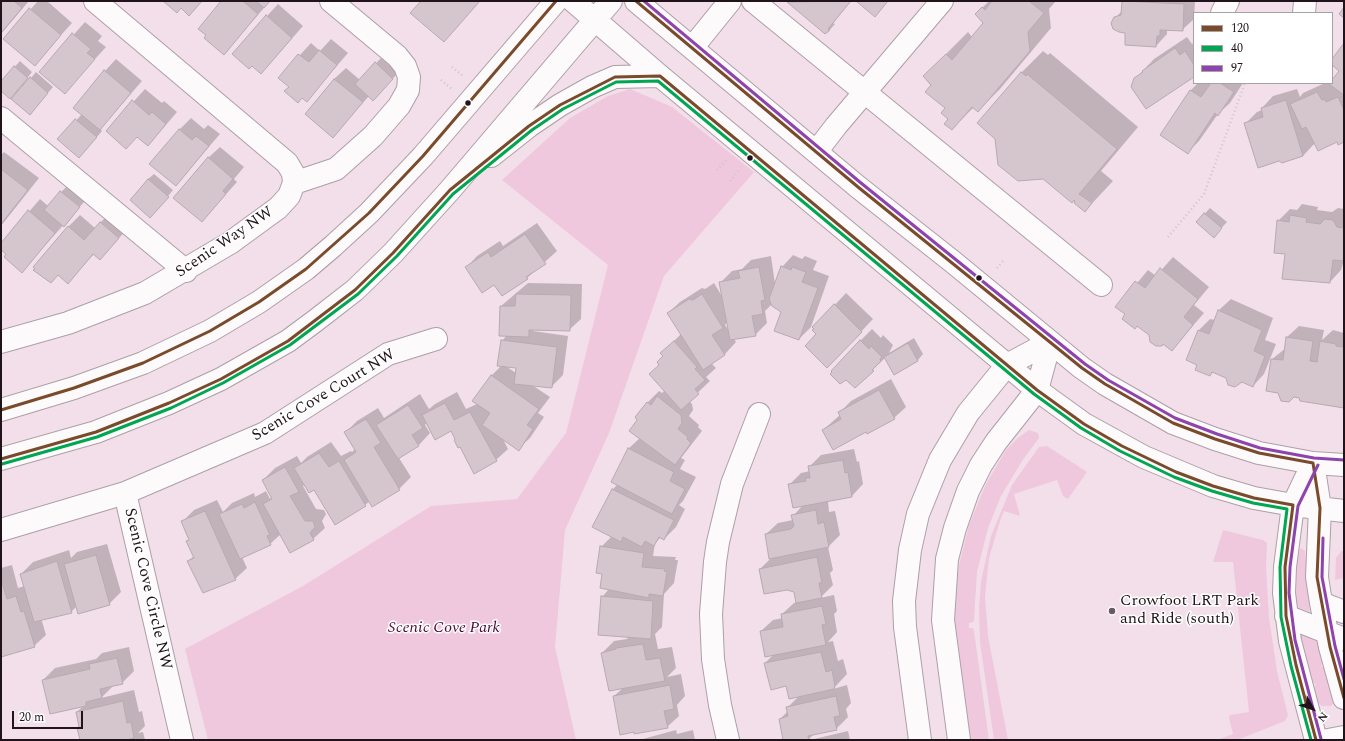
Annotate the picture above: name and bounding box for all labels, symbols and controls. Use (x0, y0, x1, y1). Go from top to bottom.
legend (1193, 12, 1333, 84)
text: 120 (1231, 19, 1249, 38)
text: 40 (1231, 39, 1243, 58)
text: 97 (1231, 59, 1243, 78)
unlabelled marker (463, 98, 473, 108)
unlabelled marker (745, 153, 755, 163)
street label: Scenic Way NW (173, 203, 277, 283)
unlabelled marker (974, 273, 984, 283)
street label: Scenic Cove Court NW (249, 346, 399, 446)
street label: Scenic Cove Circle NW (119, 506, 175, 672)
place label: Crowfoot LRT Park and Ride (south) (1120, 592, 1259, 630)
marker: Crowfoot LRT Park and Ride (south) (1107, 606, 1117, 616)
park label: Scenic Cove Park (388, 619, 500, 639)
north arrow (1293, 689, 1333, 729)
scale bar (14, 703, 85, 729)
text: 20 m (19, 708, 44, 727)
text: N (1313, 708, 1332, 726)

